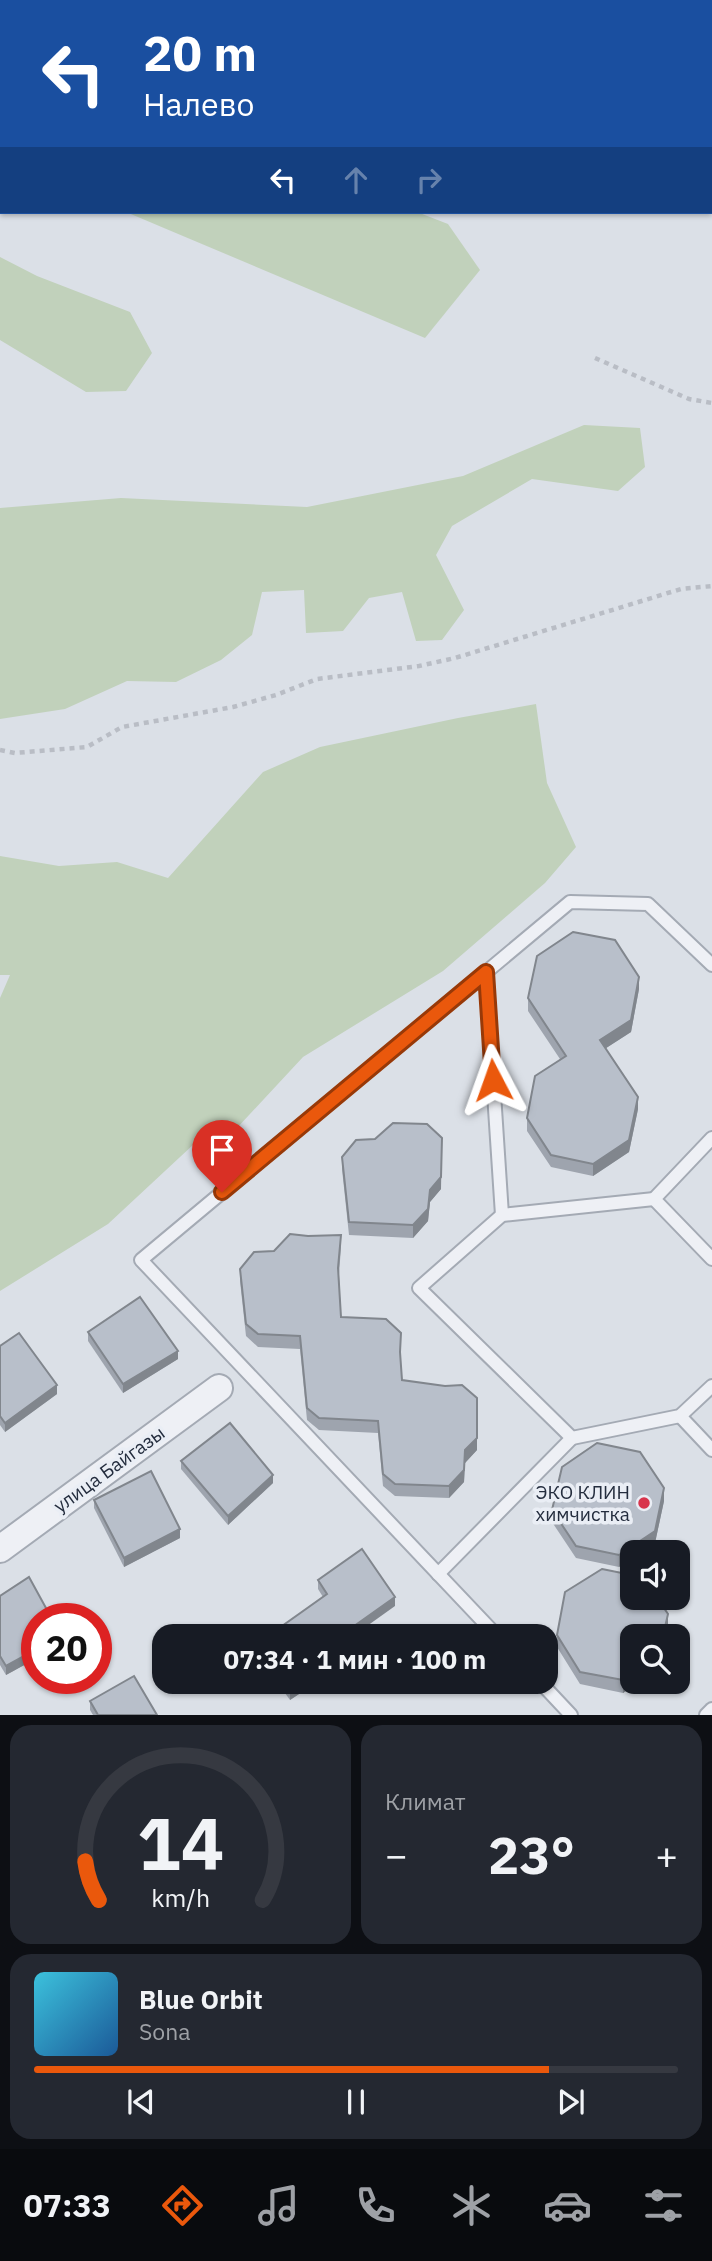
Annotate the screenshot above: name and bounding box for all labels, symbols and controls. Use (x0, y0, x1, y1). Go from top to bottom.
text: 20 m (143, 21, 257, 84)
icon: left (28, 28, 119, 119)
text: Налево (143, 83, 254, 125)
icon: left (264, 161, 302, 199)
icon: ahead (337, 161, 375, 199)
icon: right (410, 161, 448, 199)
position arrow (456, 1043, 530, 1117)
pin (192, 1120, 252, 1192)
icon: arrive (203, 1131, 241, 1169)
street label: улица Байгазы (49, 1421, 169, 1517)
place label: ЭКО КЛИН химчистка (536, 1480, 630, 1526)
marker: ЭКО КЛИН химчистка (636, 1495, 652, 1511)
map controls (620, 1540, 690, 1694)
button: sound (620, 1540, 690, 1610)
speed limit sign: 20 (21, 1603, 112, 1694)
button: search (620, 1624, 690, 1694)
text: 07:34 · 1 мин · 100 m (224, 1642, 486, 1676)
text: Климат (385, 1786, 466, 1816)
text: 14 (137, 1796, 224, 1891)
text: 23° (488, 1821, 575, 1888)
text: − (385, 1830, 408, 1879)
text: + (655, 1830, 678, 1879)
text: km/h (151, 1881, 210, 1914)
text: Blue Orbit (139, 1982, 263, 2016)
text: Sona (139, 2016, 191, 2046)
icon: previous (122, 2083, 160, 2121)
icon: pause (337, 2083, 375, 2121)
icon: next (552, 2083, 590, 2121)
icon: directions (158, 2181, 207, 2230)
icon: music (254, 2181, 303, 2230)
icon: phone (351, 2181, 400, 2230)
icon: climate (447, 2181, 496, 2230)
icon: car (543, 2181, 592, 2230)
icon: filters (639, 2181, 688, 2230)
text: 07:33 (24, 2184, 111, 2226)

